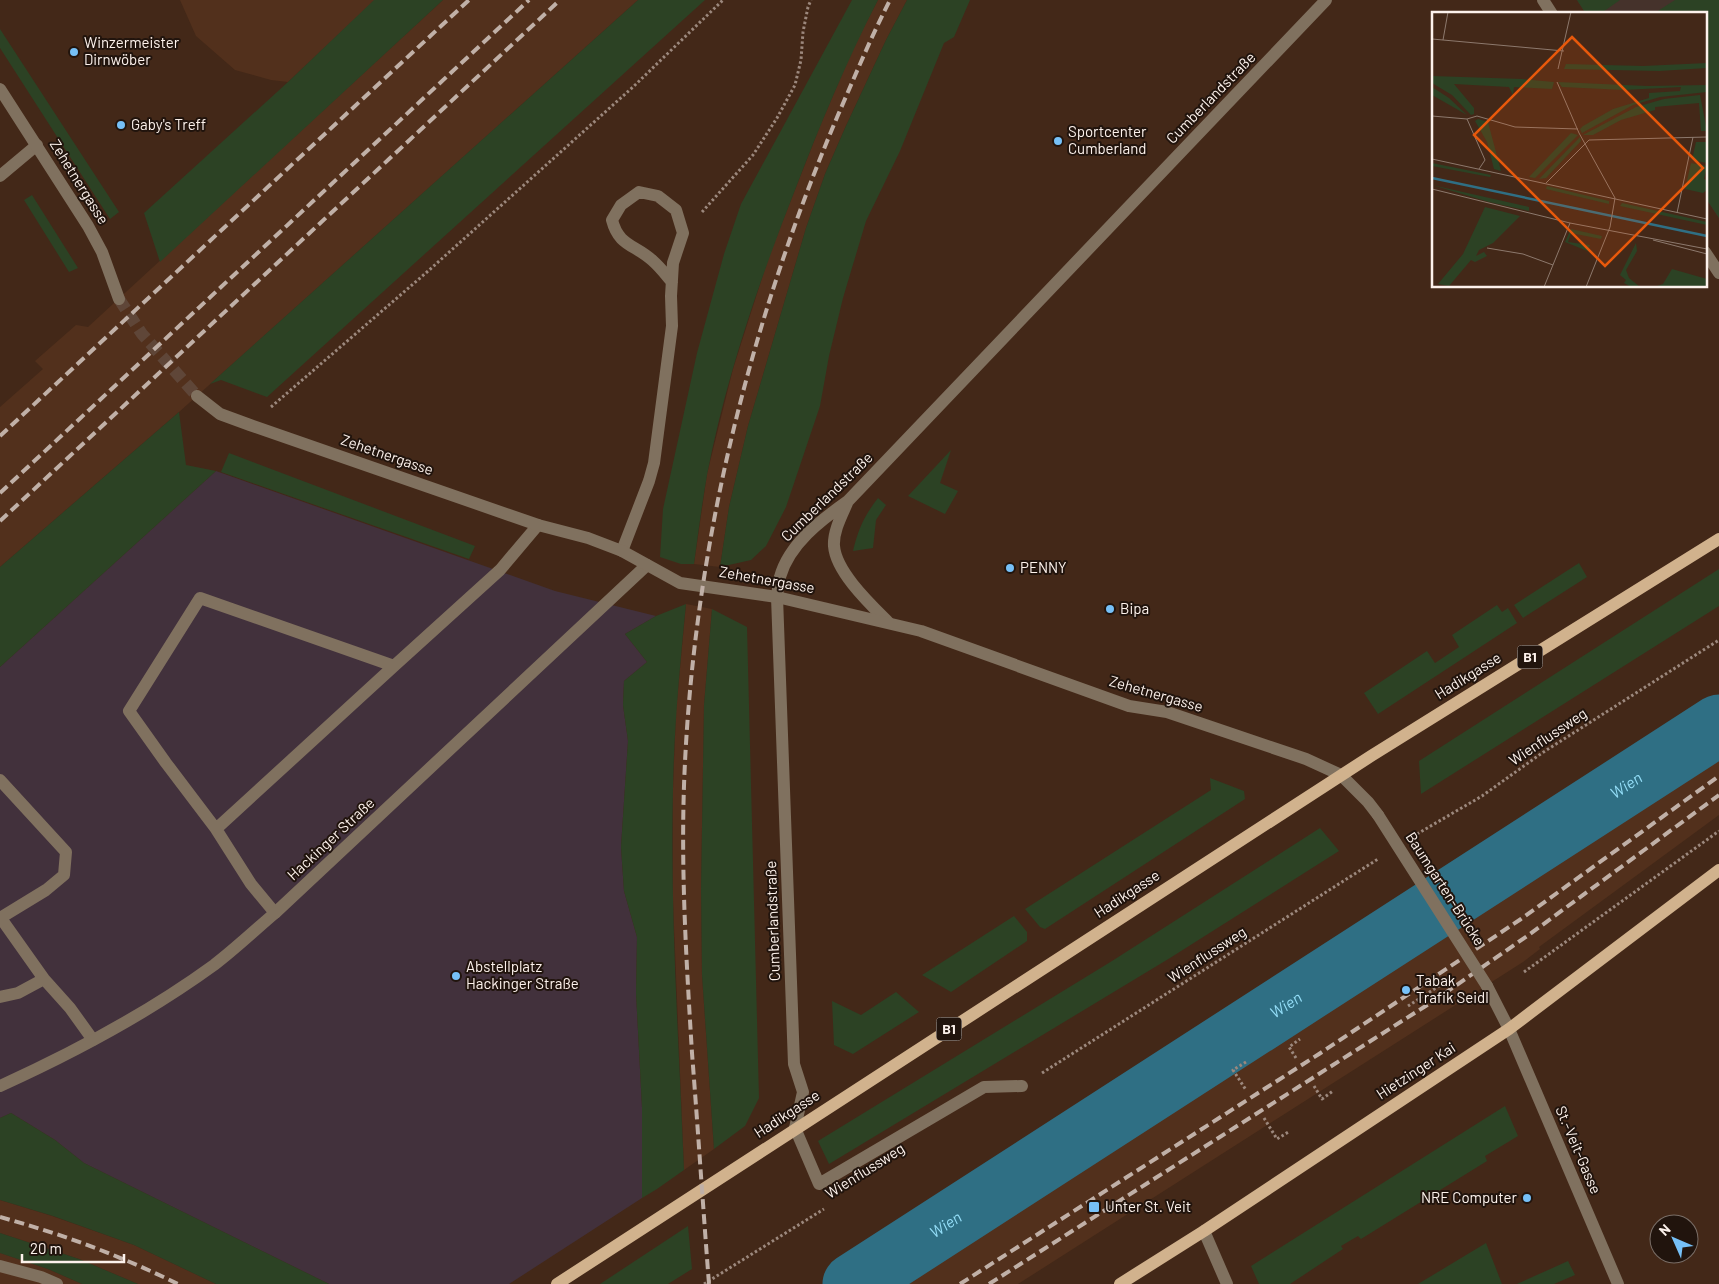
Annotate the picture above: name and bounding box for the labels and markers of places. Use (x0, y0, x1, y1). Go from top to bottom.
place label: Winzermeister Dirnwöber (84, 33, 180, 68)
marker: Winzermeister Dirnwöber (68, 46, 80, 58)
place label: Gaby's Treff (131, 115, 206, 133)
marker: Gaby's Treff (115, 119, 127, 131)
place label: Sportcenter Cumberland (1068, 122, 1147, 157)
marker: Sportcenter Cumberland (1052, 135, 1064, 147)
place label: PENNY (1020, 558, 1067, 576)
marker: PENNY (1004, 562, 1016, 574)
place label: Bipa (1120, 599, 1149, 617)
marker: Bipa (1104, 603, 1116, 615)
place label: Abstellplatz Hackinger Straße (466, 957, 579, 992)
marker: Abstellplatz Hackinger Straße (450, 970, 462, 982)
place label: Tabak Trafik Seidl (1416, 971, 1489, 1006)
marker: Tabak Trafik Seidl (1400, 984, 1412, 996)
place label: NRE Computer (1421, 1188, 1518, 1206)
marker: NRE Computer (1521, 1192, 1533, 1204)
place label: Unter St. Veit (1105, 1197, 1191, 1215)
marker: Unter St. Veit (1087, 1200, 1101, 1214)

